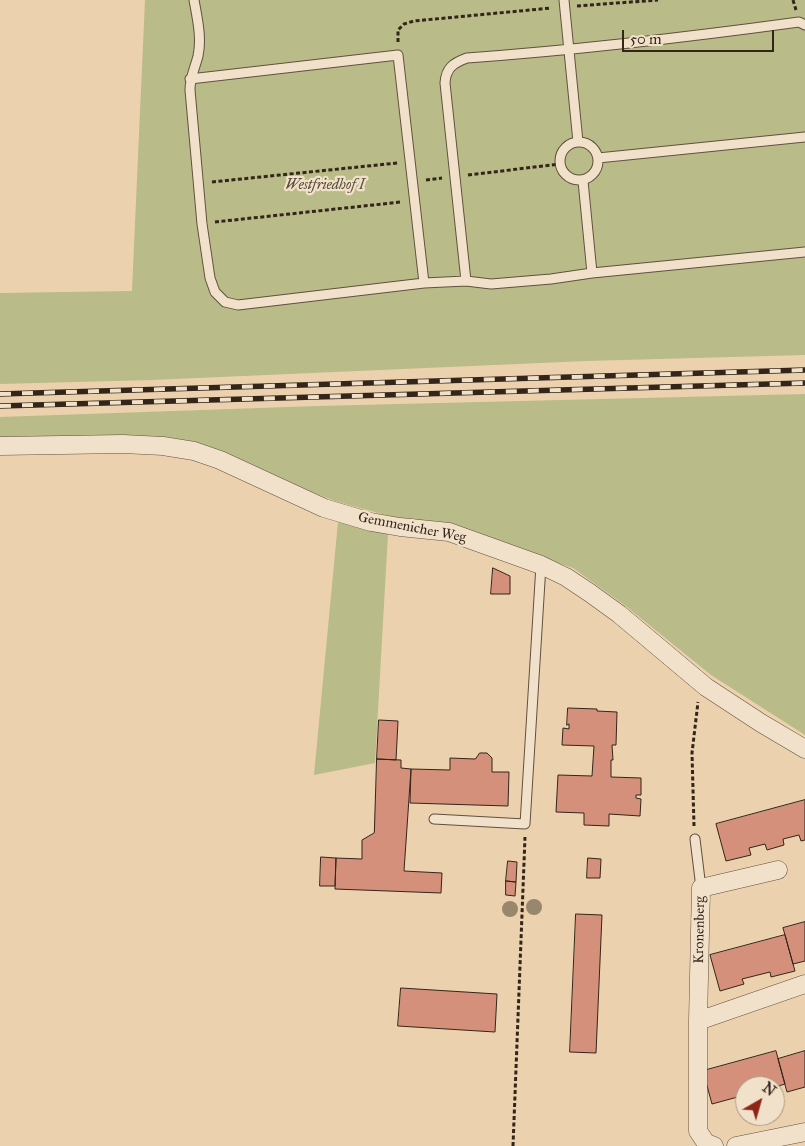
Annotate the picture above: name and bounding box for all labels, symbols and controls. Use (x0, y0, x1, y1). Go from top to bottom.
scale bar (625, 20, 778, 52)
text: 50 m (630, 30, 662, 48)
park label: Westfriedhof I (286, 178, 364, 194)
street label: Gemmenicher Weg (357, 509, 467, 547)
street label: Kronenberg (691, 896, 709, 964)
north arrow (735, 1076, 785, 1126)
text: N (759, 1079, 779, 1100)

